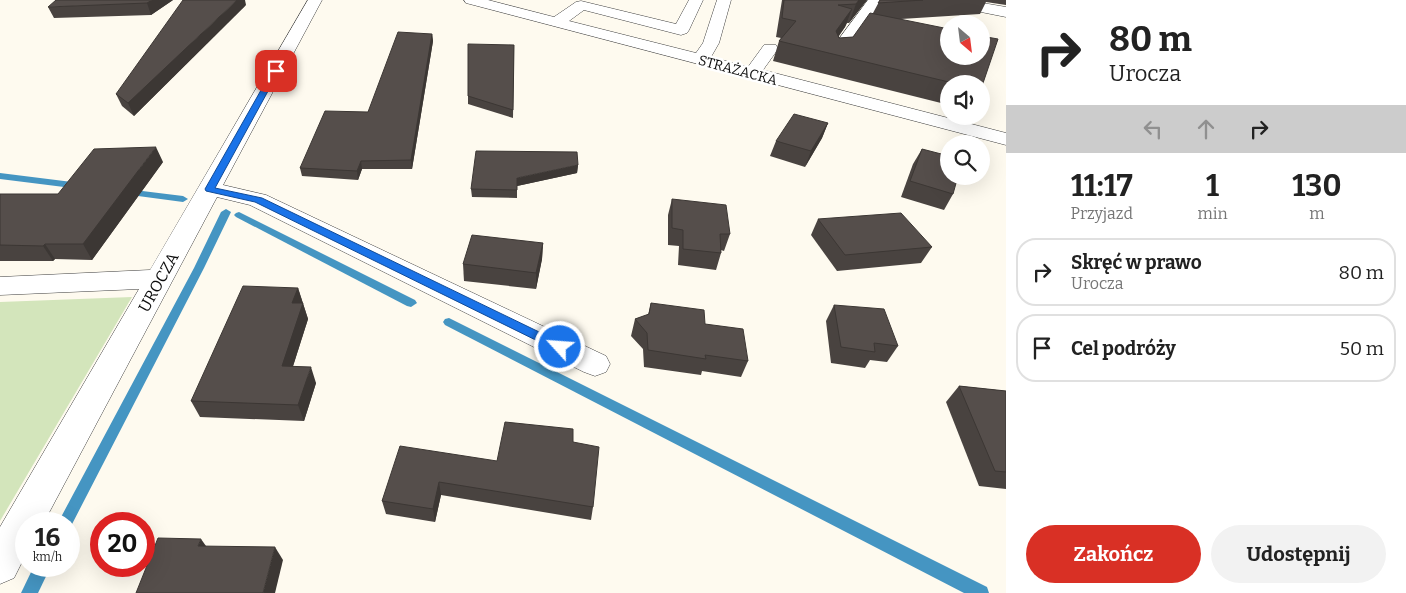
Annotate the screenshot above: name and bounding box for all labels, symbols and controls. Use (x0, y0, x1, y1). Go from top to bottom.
north arrow (940, 15, 990, 65)
map controls (940, 15, 990, 185)
text: 80 m (1109, 18, 1192, 60)
icon: right (1026, 20, 1091, 85)
pin (255, 50, 297, 92)
street label: STRAŻACKA (696, 52, 779, 89)
icon: arrive (262, 57, 290, 85)
text: Urocza (1109, 60, 1181, 87)
button: sound (940, 75, 990, 125)
icon: left (1139, 115, 1167, 143)
icon: ahead (1192, 115, 1220, 143)
icon: right (1245, 115, 1273, 143)
button: search (940, 135, 990, 185)
text: 11:17 (1071, 168, 1133, 204)
text: 1 (1206, 168, 1219, 204)
text: 130 (1292, 168, 1341, 204)
text: Przyjazd (1071, 204, 1133, 223)
text: min (1197, 204, 1228, 223)
text: m (1309, 204, 1324, 223)
street label: UROCZA (134, 249, 183, 315)
text: Skręć w prawo (1071, 251, 1202, 274)
icon: right (1028, 258, 1056, 286)
text: 80 m (1338, 261, 1384, 284)
text: Urocza (1071, 274, 1124, 293)
position arrow (533, 320, 585, 372)
icon: arrive (1028, 334, 1056, 362)
text: Cel podróży (1071, 337, 1176, 360)
text: 50 m (1340, 337, 1384, 360)
speed limit sign: 20 (90, 512, 155, 577)
text: 16 (35, 523, 60, 553)
button: Zakończ (1026, 525, 1201, 583)
button: Udostępnij (1211, 525, 1386, 583)
text: km/h (33, 550, 62, 564)

